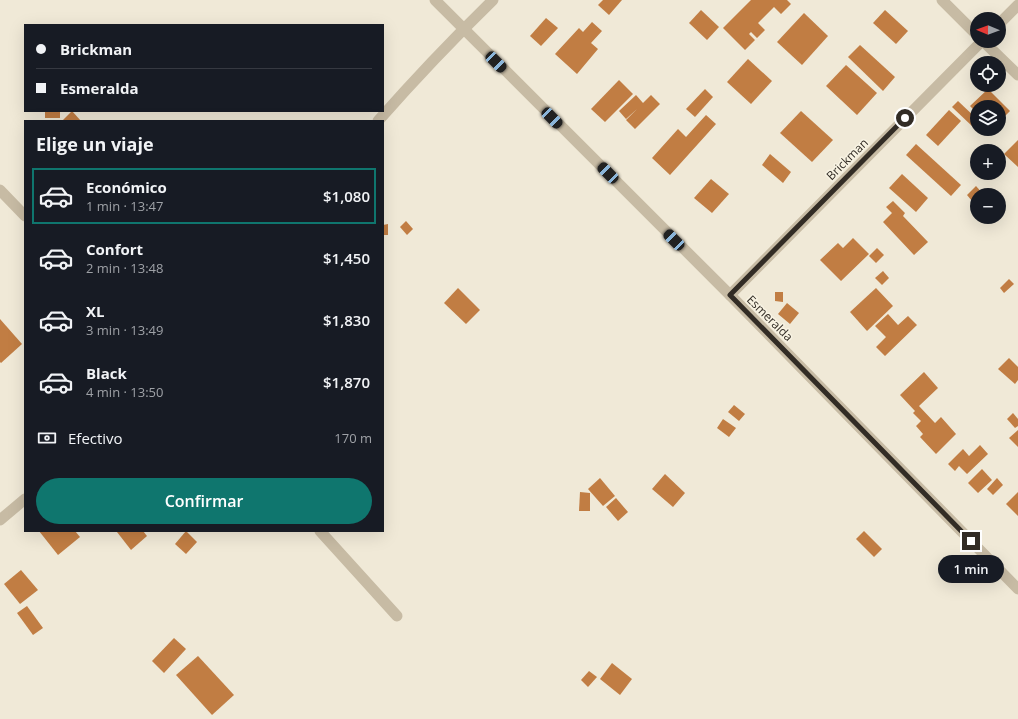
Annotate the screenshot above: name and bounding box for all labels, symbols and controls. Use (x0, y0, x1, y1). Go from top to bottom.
north arrow (970, 12, 1006, 48)
map controls (970, 12, 1006, 224)
text: Brickman (60, 39, 132, 59)
car (483, 49, 509, 75)
button: locate (970, 56, 1006, 92)
text: Esmeralda (60, 78, 138, 98)
button: layers (970, 100, 1006, 136)
car (539, 105, 565, 131)
route start (896, 109, 914, 127)
text: Elige un viaje (36, 132, 154, 156)
street label: Brickman (822, 134, 872, 184)
button: + (970, 144, 1006, 180)
car (595, 160, 621, 186)
text: Económico (86, 177, 167, 197)
icon: car (38, 178, 74, 214)
text: $1,080 (323, 186, 370, 206)
button: − (970, 188, 1006, 224)
text: 1 min · 13:47 (86, 197, 163, 215)
car (661, 227, 687, 253)
text: Confort (86, 239, 143, 259)
icon: car (38, 240, 74, 276)
text: $1,450 (323, 248, 370, 268)
text: 2 min · 13:48 (86, 259, 163, 277)
street label: Esmeralda (743, 291, 797, 345)
text: XL (86, 301, 104, 321)
icon: car (38, 302, 74, 338)
text: $1,830 (323, 310, 370, 330)
text: 3 min · 13:49 (86, 321, 163, 339)
text: Black (86, 363, 127, 383)
icon: car (38, 364, 74, 400)
text: $1,870 (323, 372, 370, 392)
text: 4 min · 13:50 (86, 383, 163, 401)
icon: cash (36, 427, 58, 449)
text: Efectivo (68, 428, 123, 448)
text: 170 m (334, 429, 372, 447)
button: Confirmar (36, 478, 372, 524)
route end (962, 532, 980, 550)
callout: 1 min (938, 555, 1004, 583)
text: 1 min (953, 560, 989, 578)

